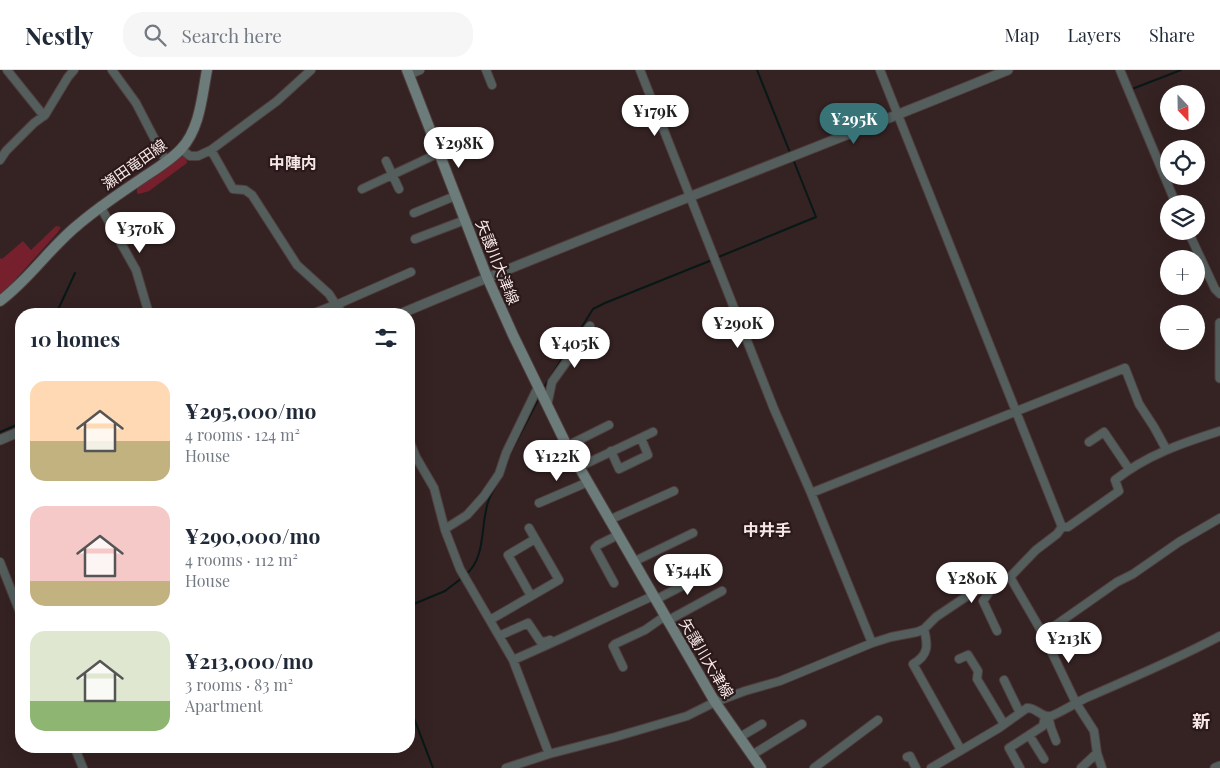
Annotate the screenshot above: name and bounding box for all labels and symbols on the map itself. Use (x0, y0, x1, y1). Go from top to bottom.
north arrow (1160, 85, 1205, 130)
pin: ¥179K (620, 94, 690, 137)
pin: ¥295K (819, 102, 889, 145)
pin: ¥298K (424, 126, 494, 169)
street label: 瀬田竜田線 (98, 134, 170, 194)
district label: 中陣内 (269, 152, 317, 173)
pin: ¥370K (105, 212, 175, 254)
street label: 矢護川大津線 (472, 217, 524, 307)
pin: ¥290K (703, 306, 773, 349)
pin: ¥405K (540, 326, 610, 369)
pin: ¥122K (522, 440, 592, 482)
district label: 中井手 (743, 519, 791, 540)
pin: ¥544K (653, 554, 723, 596)
pin: ¥280K (937, 562, 1007, 604)
street label: 矢護川大津線 (675, 614, 739, 702)
pin: ¥213K (1034, 622, 1104, 664)
district label: 新 (1192, 709, 1210, 733)

